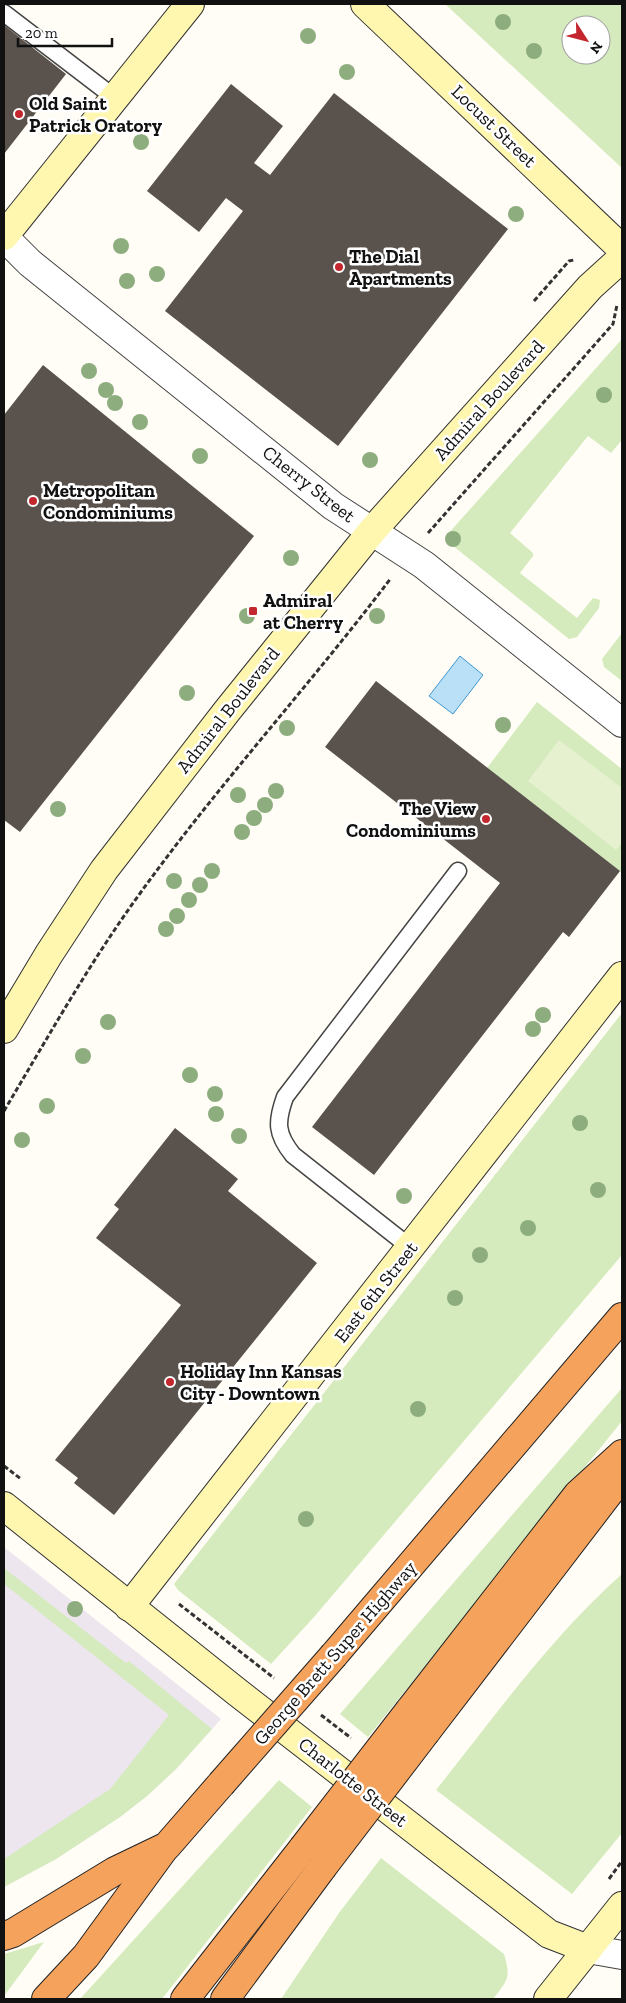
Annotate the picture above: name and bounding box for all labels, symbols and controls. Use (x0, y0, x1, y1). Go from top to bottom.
scale bar (18, 15, 111, 47)
north arrow (561, 15, 611, 65)
text: 20 m (25, 24, 58, 42)
text: N (586, 38, 606, 57)
street label: Locust Street (447, 80, 541, 172)
place label: Old Saint Patrick Oratory (29, 92, 162, 137)
marker: Old Saint Patrick Oratory (13, 108, 25, 120)
place label: The Dial Apartments (349, 245, 452, 290)
marker: The Dial Apartments (333, 261, 345, 273)
street label: Admiral Boulevard (429, 335, 549, 465)
street label: Cherry Street (258, 441, 360, 527)
place label: Metropolitan Condominiums (43, 479, 173, 524)
marker: Metropolitan Condominiums (27, 495, 39, 507)
place label: Admiral at Cherry (263, 589, 343, 634)
marker: Admiral at Cherry (247, 605, 259, 617)
street label: Admiral Boulevard (172, 642, 285, 778)
place label: The View Condominiums (346, 797, 477, 842)
marker: The View Condominiums (480, 813, 492, 825)
street label: East 6th Street (329, 1237, 423, 1347)
place label: Holiday Inn Kansas City - Downtown (180, 1360, 342, 1405)
marker: Holiday Inn Kansas City - Downtown (164, 1376, 176, 1388)
street label: George Brett Super Highway (249, 1556, 421, 1750)
street label: Charlotte Street (294, 1732, 412, 1832)

